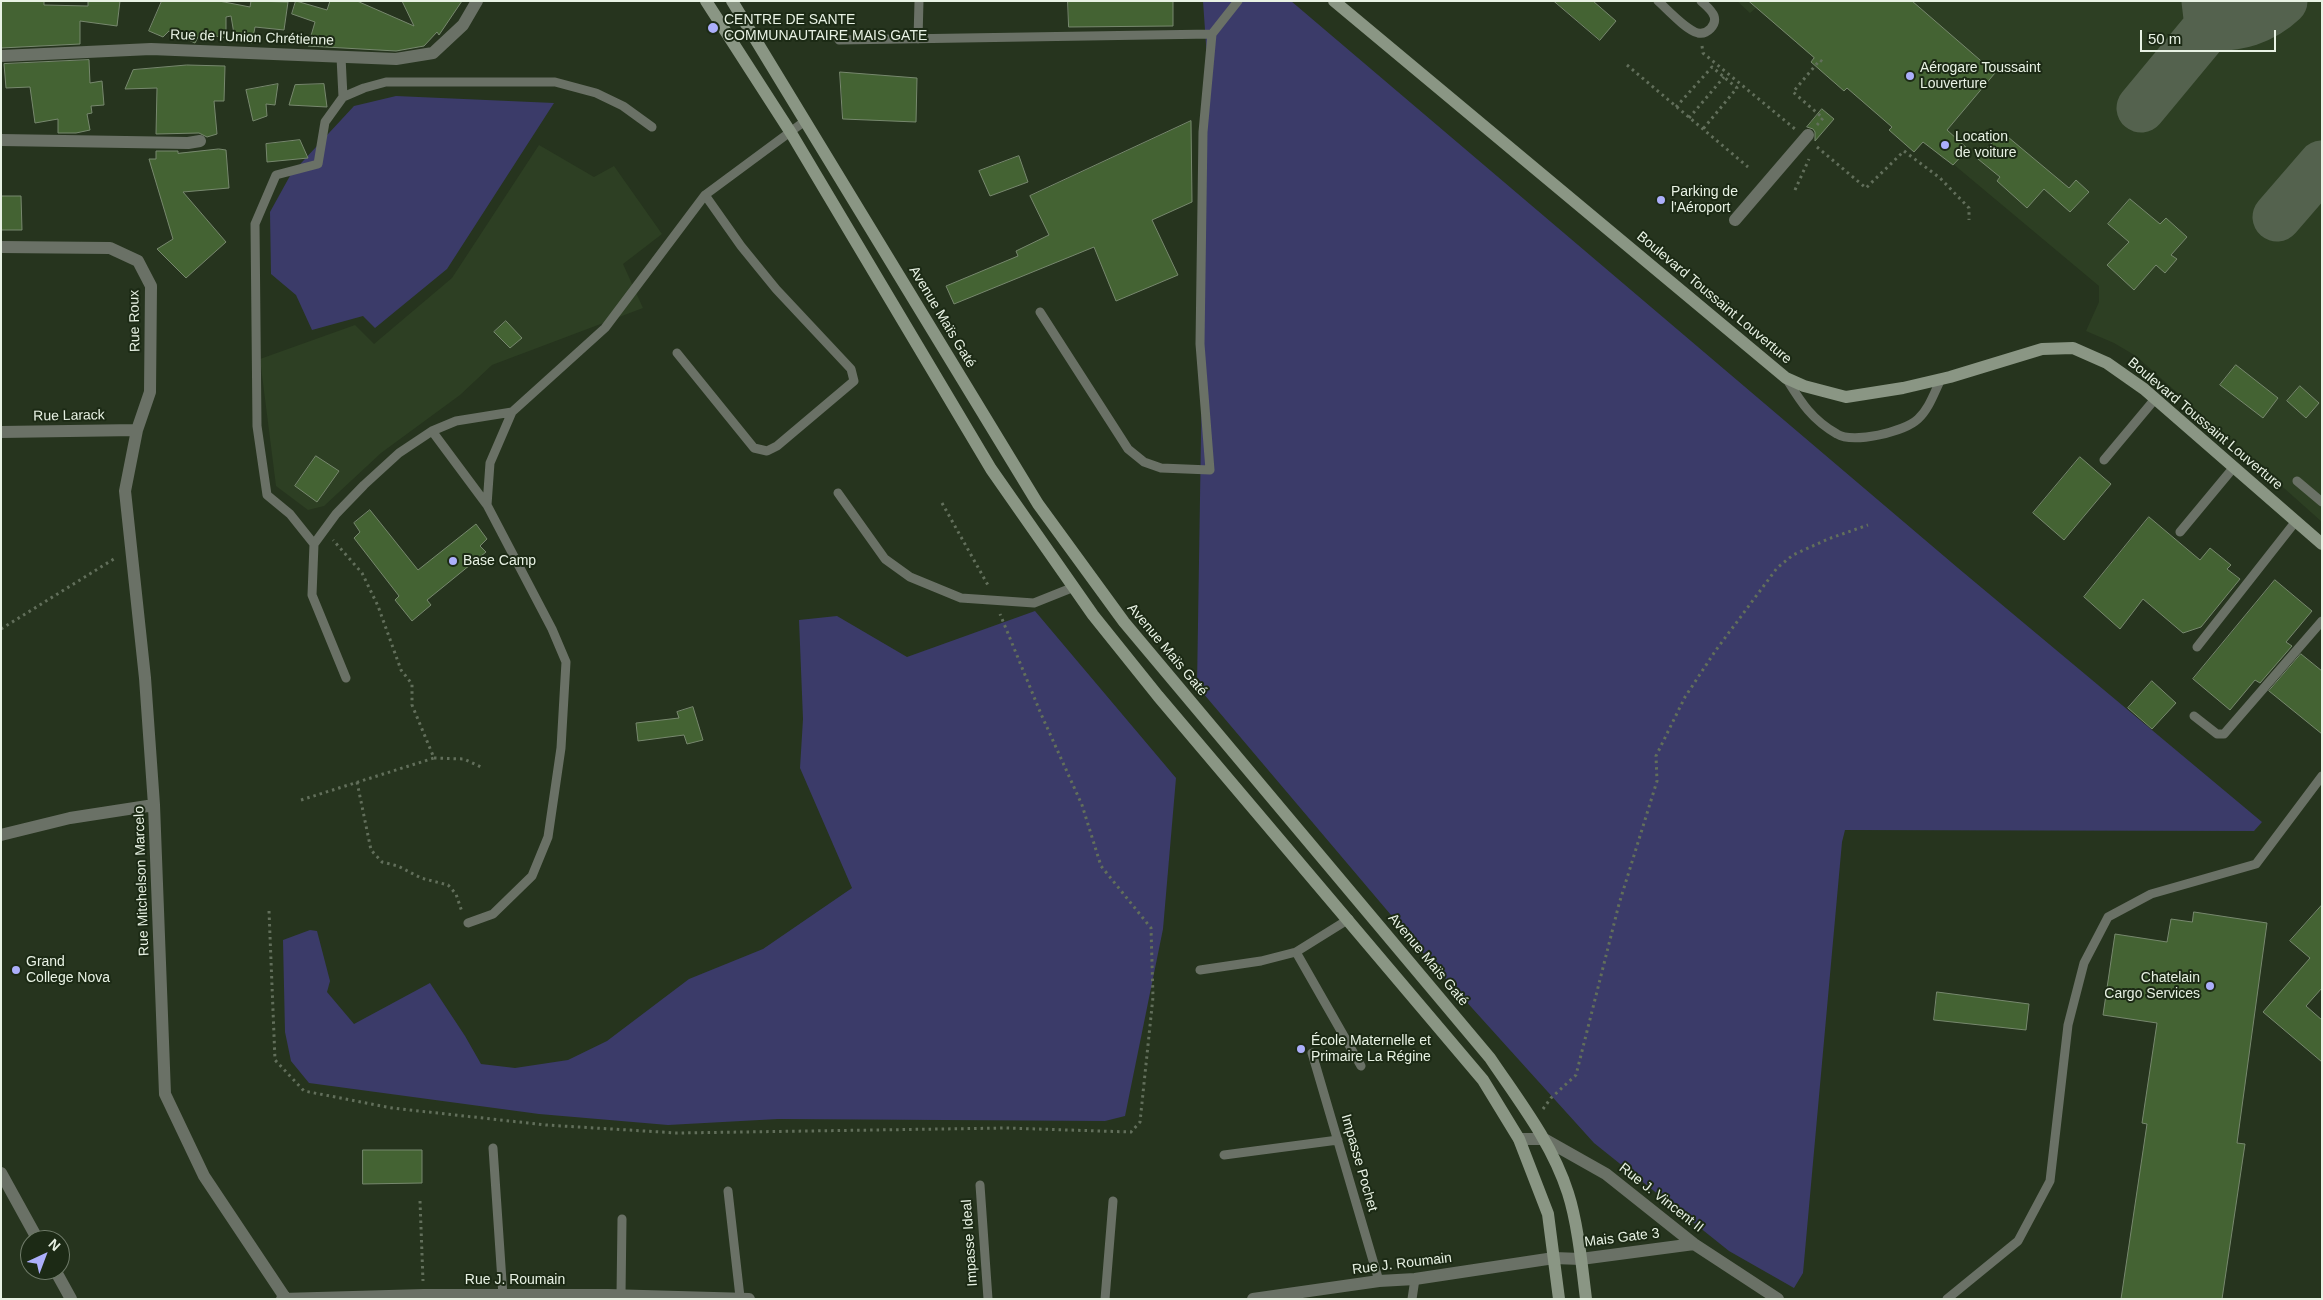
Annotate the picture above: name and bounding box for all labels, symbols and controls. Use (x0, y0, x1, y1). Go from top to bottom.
place label: CENTRE DE SANTE COMMUNAUTAIRE MAIS GATE (724, 12, 927, 44)
scale bar (2143, 20, 2279, 52)
marker: CENTRE DE SANTE COMMUNAUTAIRE MAIS GATE (706, 21, 720, 35)
street label: Rue de l'Union Chrétienne (170, 27, 334, 49)
text: 50 m (2148, 30, 2181, 47)
place label: Aérogare Toussaint Louverture (1920, 60, 2041, 92)
marker: Aérogare Toussaint Louverture (1904, 70, 1916, 82)
place label: Location de voiture (1955, 129, 2016, 162)
marker: Location de voiture (1939, 139, 1951, 151)
place label: Parking de l'Aéroport (1671, 184, 1738, 216)
marker: Parking de l'Aéroport (1655, 194, 1667, 206)
street label: Boulevard Toussaint Louverture (1633, 228, 1795, 368)
street label: Avenue Maïs Gaté (905, 263, 979, 371)
street label: Rue Roux (126, 290, 144, 352)
street label: Boulevard Toussaint Louverture (2124, 354, 2286, 494)
street label: Rue Larack (33, 407, 105, 425)
place label: Base Camp (463, 553, 536, 569)
marker: Base Camp (447, 555, 459, 567)
street label: Avenue Maïs Gaté (1123, 600, 1211, 700)
street label: Rue Mitchelson Marcelo (131, 806, 153, 956)
street label: Avenue Maïs Gaté (1384, 910, 1472, 1010)
place label: Grand College Nova (26, 954, 110, 986)
marker: Grand College Nova (10, 964, 22, 976)
place label: Chatelain Cargo Services (2104, 970, 2200, 1002)
marker: Chatelain Cargo Services (2204, 980, 2216, 992)
place label: École Maternelle et Primaire La Régine (1311, 1033, 1431, 1066)
marker: École Maternelle et Primaire La Régine (1295, 1043, 1307, 1055)
street label: Impasse Pochet (1337, 1112, 1381, 1214)
street label: Rue J. Vincent II (1615, 1160, 1707, 1236)
street label: Impasse Ideal (959, 1199, 981, 1287)
street label: Mais Gate 3 (1584, 1225, 1660, 1251)
north arrow (20, 1230, 70, 1280)
text: N (45, 1235, 64, 1254)
street label: Rue J. Roumain (1351, 1250, 1453, 1278)
street label: Rue J. Roumain (465, 1272, 565, 1288)

